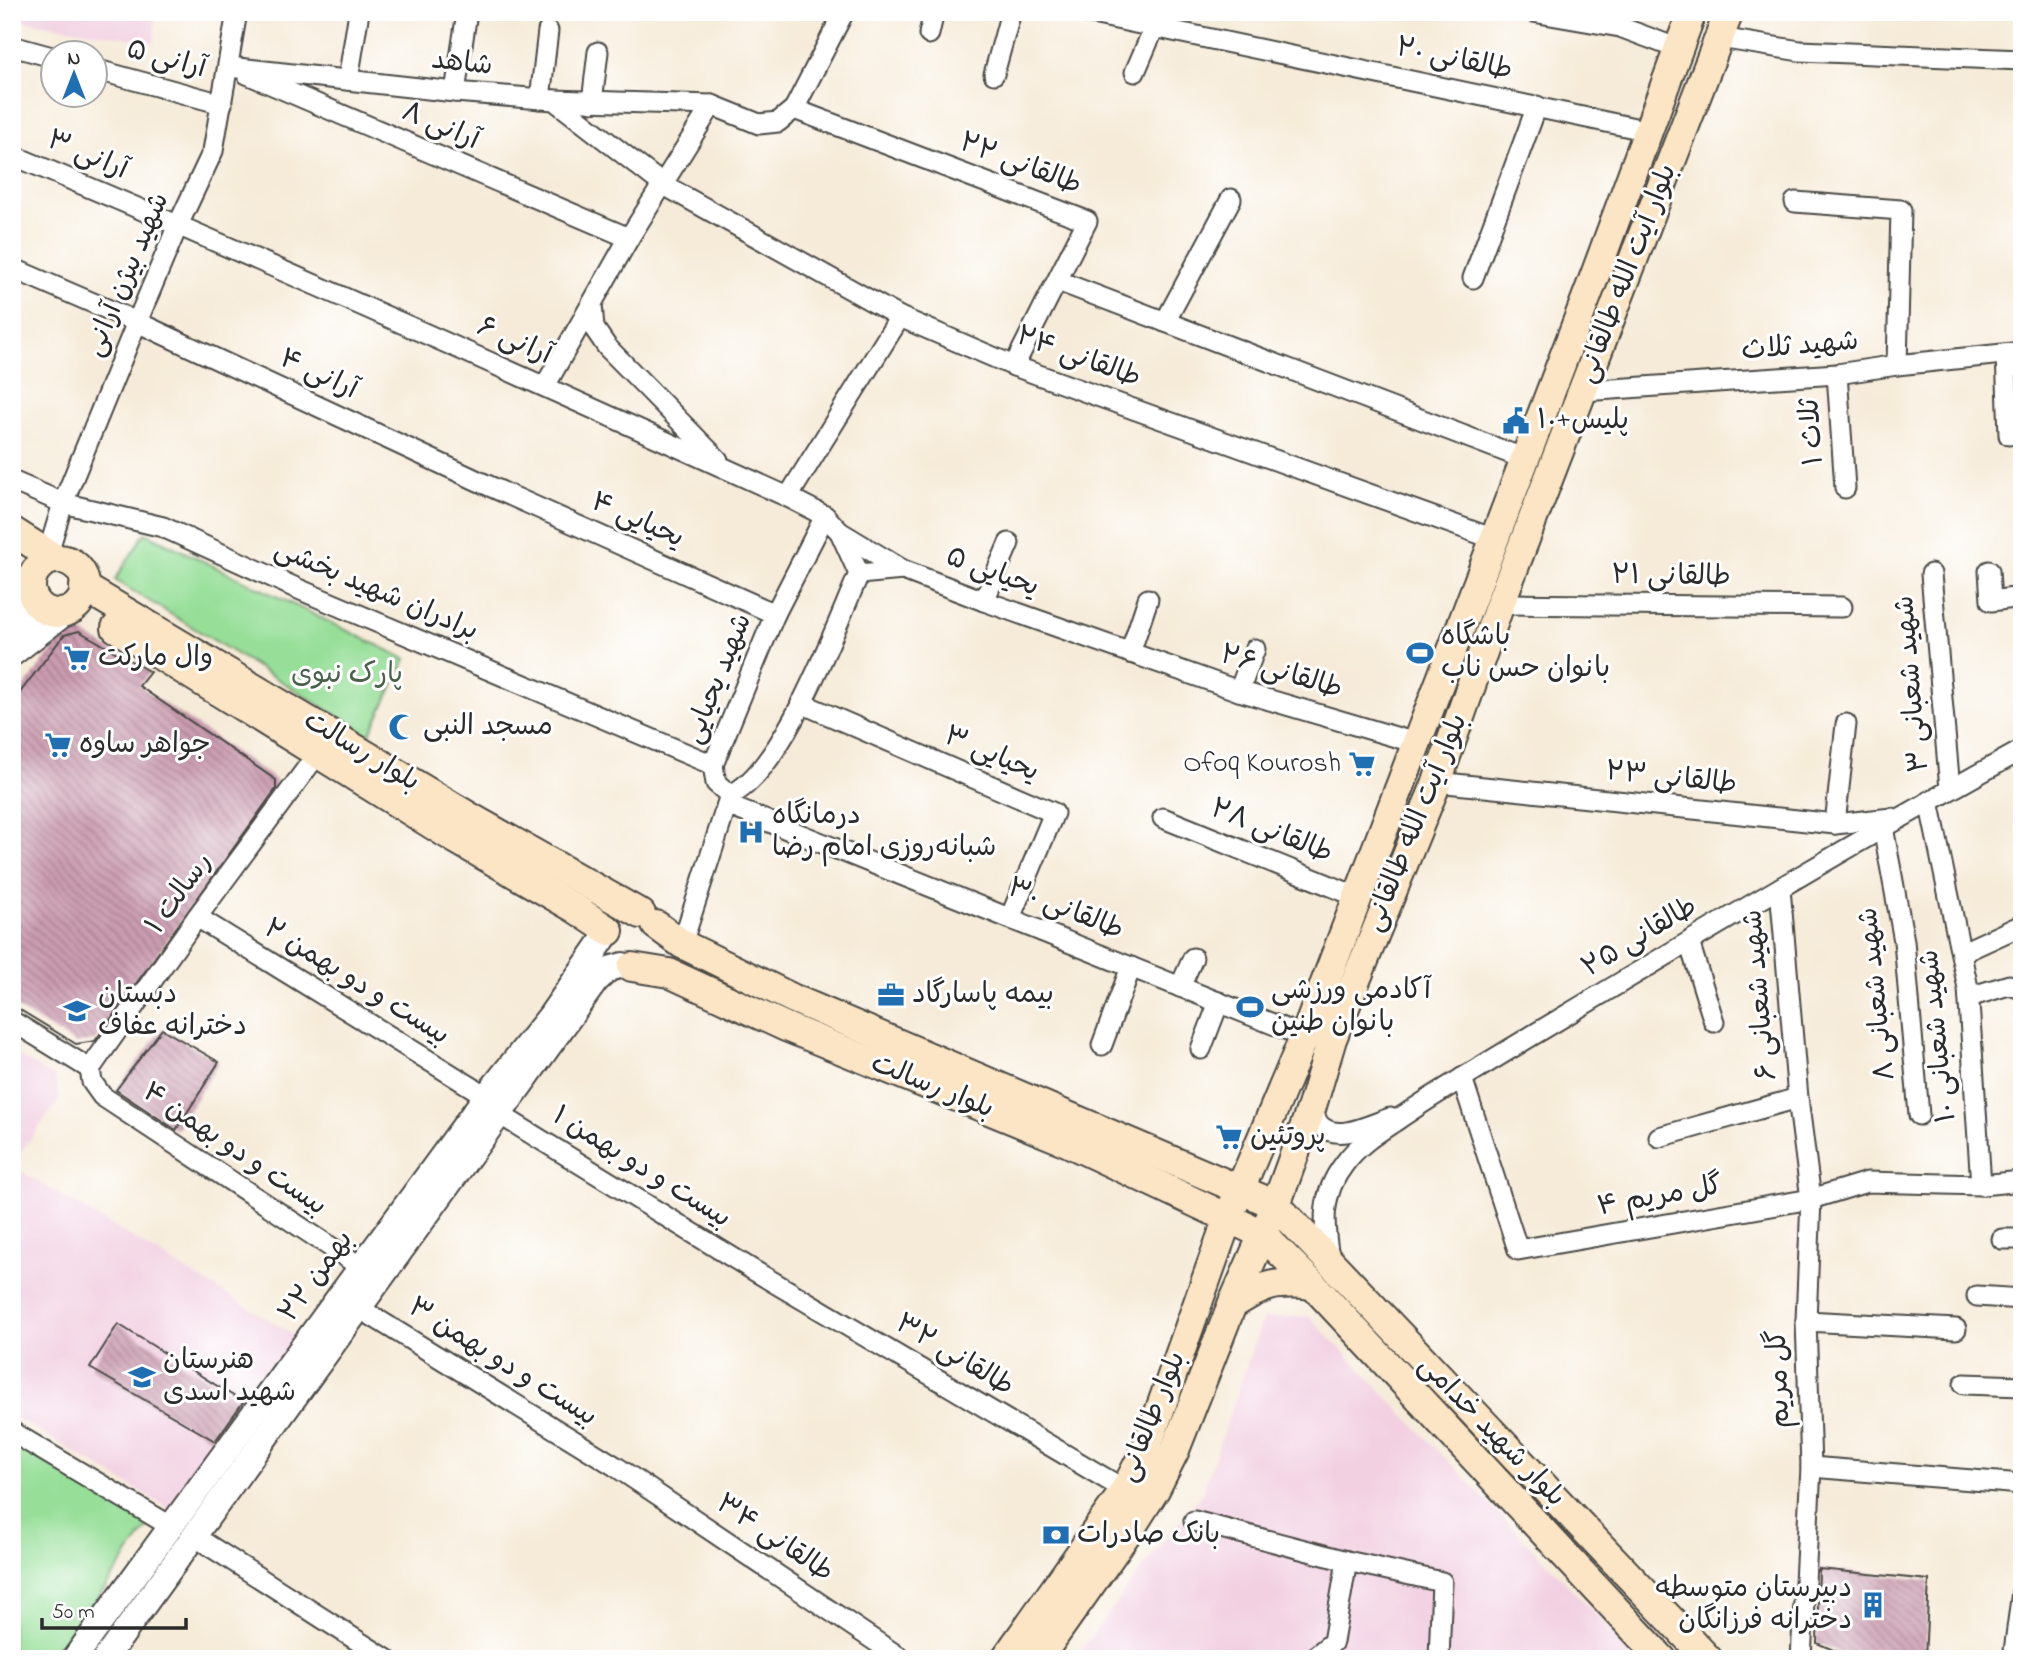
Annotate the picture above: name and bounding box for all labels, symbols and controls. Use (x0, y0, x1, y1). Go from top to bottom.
street label: طالقانی ۲۰ (1392, 28, 1516, 92)
street label: آرانی ۵ (122, 30, 211, 91)
north arrow (38, 38, 108, 108)
street label: شاهد (429, 40, 495, 88)
text: N (68, 46, 81, 73)
street label: آرانی ۸ (395, 92, 486, 162)
street label: آرانی ۳ (40, 121, 135, 192)
street label: طالقانی ۲۲ (953, 123, 1087, 207)
street label: بلوار آیت الله طالقانی (1567, 158, 1689, 390)
street label: شهید بیژن آرانی (75, 186, 181, 364)
street label: آرانی ۶ (470, 307, 559, 377)
street label: طالقانی ۲۴ (1010, 316, 1146, 400)
street label: شهید ثلاث (1740, 321, 1860, 373)
street label: آرانی ۴ (272, 339, 365, 411)
street label: ثلاث ۱ (1790, 396, 1836, 467)
place label: پلیس+۱۰ (1537, 401, 1629, 442)
public building icon: پلیس+۱۰ (1501, 406, 1531, 436)
street label: یحیایی ۴ (584, 482, 690, 560)
street label: برادران شهید بخشی (268, 530, 484, 652)
street label: یحیایی ۵ (940, 537, 1044, 609)
street label: طالقانی ۲۱ (1611, 555, 1731, 599)
street label: شهید شعبانی ۳ (1885, 594, 1941, 774)
street label: شهید یحیایی (674, 608, 764, 750)
place label: باشگاه بانوان حس ناب (1441, 617, 1610, 690)
street label: طالقانی ۲۶ (1215, 635, 1347, 711)
place label: وال مارکت (98, 638, 213, 679)
sports icon: باشگاه بانوان حس ناب (1405, 638, 1435, 668)
supermarket icon: وال مارکت (62, 643, 92, 673)
park label: پارک نبوی (291, 655, 403, 696)
street label: بلوار رسالت (295, 701, 427, 803)
place label: مسجد النبی (423, 707, 553, 748)
street label: بلوار آیت الله طالقانی (1355, 708, 1479, 938)
mosque icon: مسجد النبی (387, 712, 417, 742)
street label: یحیایی ۳ (937, 717, 1045, 793)
place label: جواهر ساوه (79, 725, 211, 766)
supermarket icon: جواهر ساوه (43, 730, 73, 760)
place label: Ofoq Kourosh (1183, 744, 1341, 785)
supermarket icon: Ofoq Kourosh (1347, 749, 1377, 779)
street label: طالقانی ۲۳ (1603, 752, 1739, 806)
street label: طالقانی ۲۸ (1204, 789, 1338, 875)
place label: درمانگاه شبانه‌روزی امام رضا (772, 796, 996, 869)
hospital icon: درمانگاه شبانه‌روزی امام رضا (736, 817, 766, 847)
street label: رسالت ۱ (136, 845, 224, 943)
street label: طالقانی ۳۰ (1001, 868, 1129, 952)
street label: طالقانی ۲۵ (1574, 887, 1706, 989)
street label: شهید شعبانی ۸ (1849, 905, 1907, 1083)
street label: شهید شعبانی ۶ (1733, 908, 1789, 1082)
street label: بیست و دو بهمن ۲ (255, 909, 457, 1057)
street label: شهید شعبانی ۱۰ (1910, 947, 1968, 1125)
place label: آکادمی ورزشی بانوان طنین (1271, 971, 1432, 1044)
place label: دبستان دخترانه عفاف (98, 975, 247, 1048)
place label: بیمه پاسارگاد (912, 975, 1054, 1016)
office icon: بیمه پاسارگاد (876, 980, 906, 1010)
sports icon: آکادمی ورزشی بانوان طنین (1235, 992, 1265, 1022)
school or university icon: دبستان دخترانه عفاف (62, 996, 92, 1026)
street label: بلوار رسالت (864, 1044, 1000, 1130)
street label: بیست و دو بهمن ۴ (133, 1073, 335, 1227)
street label: بیست و دو بهمن ۱ (544, 1097, 738, 1239)
place label: پروتئین (1250, 1117, 1326, 1158)
supermarket icon: پروتئین (1214, 1122, 1244, 1152)
street label: گل مریم ۴ (1594, 1166, 1726, 1228)
street label: ۲۲ بهمن (270, 1222, 364, 1332)
street label: بیست و دو بهمن ۳ (399, 1288, 605, 1438)
street label: طالقانی ۳۲ (887, 1304, 1021, 1408)
street label: گل مریم (1758, 1329, 1802, 1429)
place label: هنرستان شهید اسدی (163, 1341, 296, 1414)
street label: بلوار طالقانی (1108, 1346, 1198, 1488)
street label: بلوار شهید خدامی (1408, 1347, 1574, 1517)
school or university icon: هنرستان شهید اسدی (127, 1362, 157, 1392)
street label: طالقانی ۳۴ (707, 1484, 841, 1594)
place label: بانک صادرات (1077, 1515, 1220, 1556)
bank icon: بانک صادرات (1041, 1520, 1071, 1550)
place label: دبیرستان متوسطه دخترانه فرزانگان (1656, 1569, 1852, 1642)
scale bar (42, 1587, 186, 1631)
building icon: دبیرستان متوسطه دخترانه فرزانگان (1858, 1590, 1888, 1620)
text: 50 m (52, 1598, 95, 1628)

